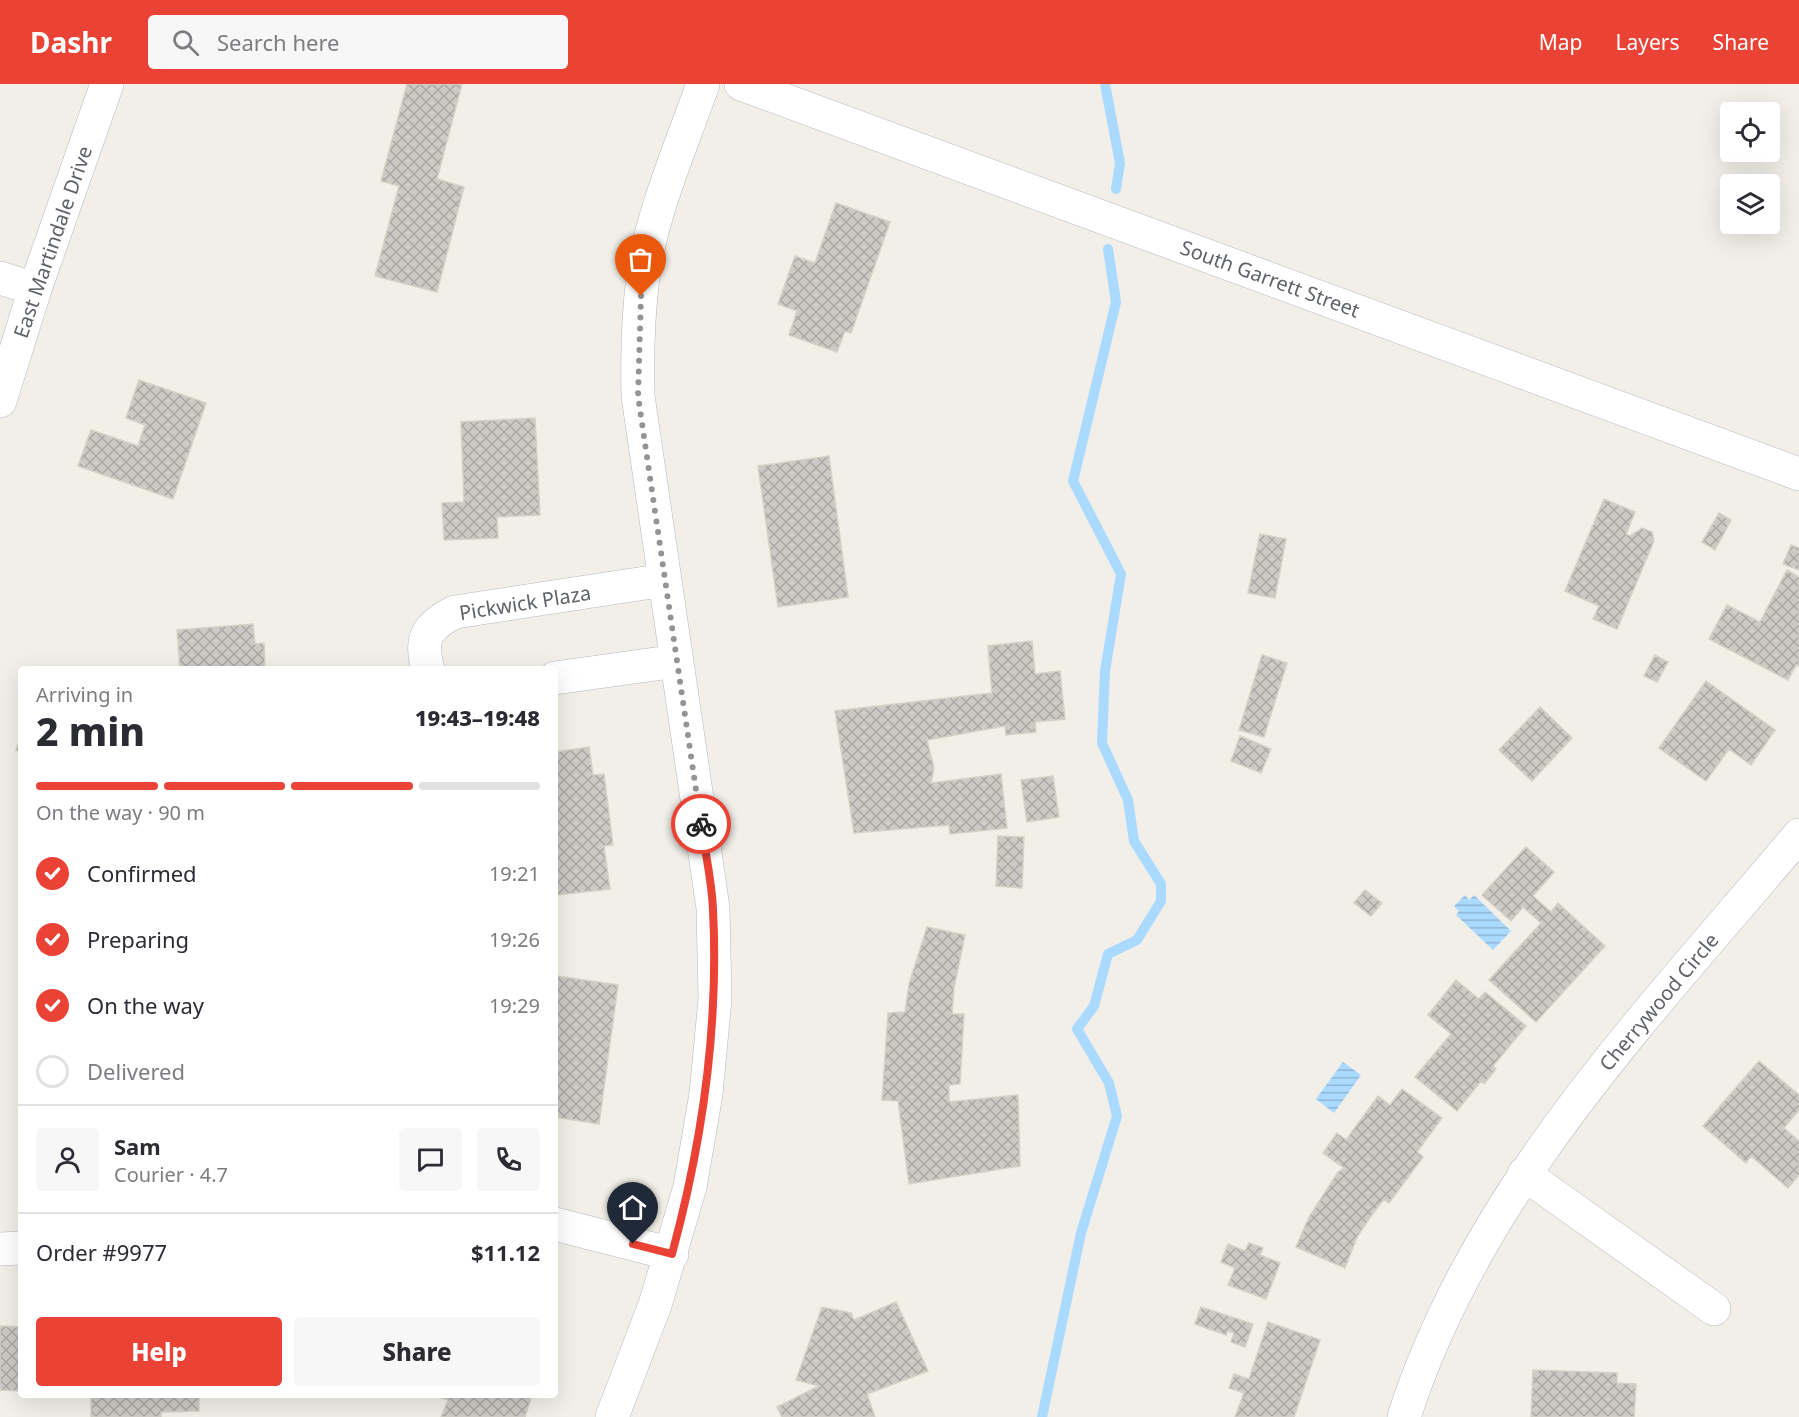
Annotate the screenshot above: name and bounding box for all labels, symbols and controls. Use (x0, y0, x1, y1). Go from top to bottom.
search box (148, 15, 568, 69)
text: Dashr (30, 23, 112, 61)
icon: search (169, 26, 202, 59)
text: Search here (217, 27, 339, 57)
text: Map (1539, 28, 1583, 56)
text: Layers (1616, 28, 1680, 56)
text: Share (1713, 28, 1769, 56)
map controls (1720, 102, 1780, 234)
button: locate (1720, 102, 1780, 162)
street label: East Martindale Drive (7, 142, 98, 341)
button: layers (1720, 174, 1780, 234)
pin (615, 234, 666, 296)
street label: South Garrett Street (1177, 234, 1364, 324)
icon: bag (624, 243, 657, 276)
street label: Pickwick Plaza (457, 579, 593, 626)
text: Arriving in (36, 681, 133, 708)
text: 19:43–19:48 (415, 702, 540, 732)
text: 2 min (36, 704, 145, 757)
courier (671, 794, 731, 854)
text: On the way · 90 m (36, 799, 205, 826)
icon: bike (685, 808, 718, 841)
icon: check (36, 857, 69, 890)
text: Confirmed (87, 858, 197, 888)
text: 19:21 (489, 860, 540, 887)
icon: check (36, 923, 69, 956)
text: Preparing (87, 924, 189, 954)
text: 19:26 (489, 926, 540, 953)
street label: Cherrywood Circle (1593, 927, 1724, 1076)
icon: check (36, 989, 69, 1022)
text: On the way (87, 990, 204, 1020)
text: 19:29 (489, 992, 540, 1019)
text: Delivered (87, 1056, 185, 1086)
button: person (36, 1128, 99, 1191)
button: chat (399, 1128, 462, 1191)
button: phone (477, 1128, 540, 1191)
text: Sam (114, 1131, 161, 1161)
text: Courier · 4.7 (114, 1161, 228, 1188)
pin (607, 1182, 658, 1244)
icon: home (616, 1191, 649, 1224)
text: Order #9977 (36, 1237, 167, 1267)
text: $11.12 (471, 1237, 540, 1267)
button: Help (36, 1317, 282, 1386)
button: Share (294, 1317, 540, 1386)

